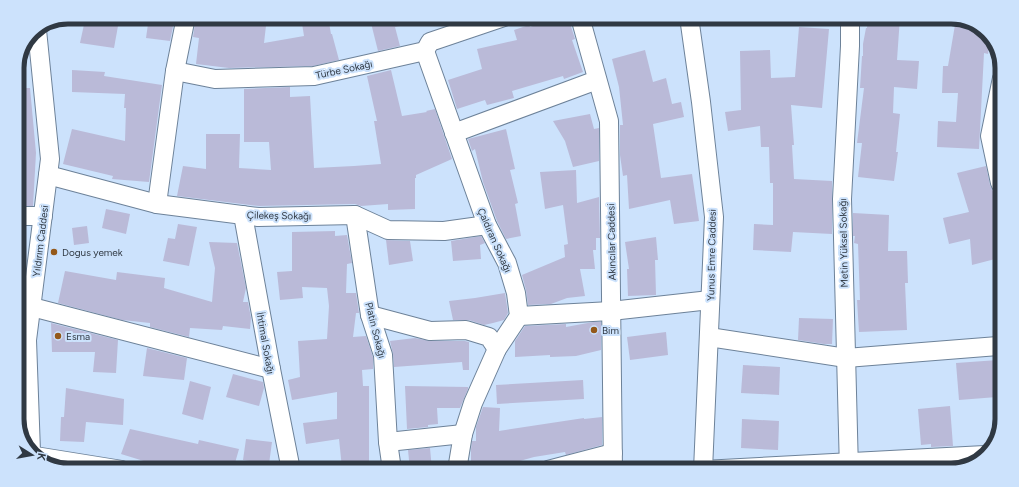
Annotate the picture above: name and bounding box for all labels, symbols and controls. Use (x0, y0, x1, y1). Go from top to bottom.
street label: Türbe Sokağı (314, 57, 374, 82)
street label: Metin Yüksel Sokağı (836, 198, 851, 288)
street label: Akıncılar Caddesi (604, 203, 619, 281)
street label: Yıldırım Caddesi (30, 205, 51, 278)
street label: Çaldıran Sokağı (475, 206, 515, 274)
street label: Çilekeş Sokağı (247, 208, 311, 223)
street label: Yunus Emre Caddesi (704, 209, 719, 301)
place label: Dogus yemek (62, 246, 123, 259)
marker: Dogus yemek (49, 247, 59, 257)
street label: Platin Sokağı (362, 301, 389, 359)
street label: İhtimal Sokağı (254, 311, 277, 375)
place label: Bim (602, 324, 619, 337)
marker: Bim (589, 325, 599, 335)
place label: Esma (66, 330, 90, 343)
marker: Esma (53, 331, 63, 341)
north arrow (12, 435, 52, 475)
text: K (34, 452, 48, 462)

